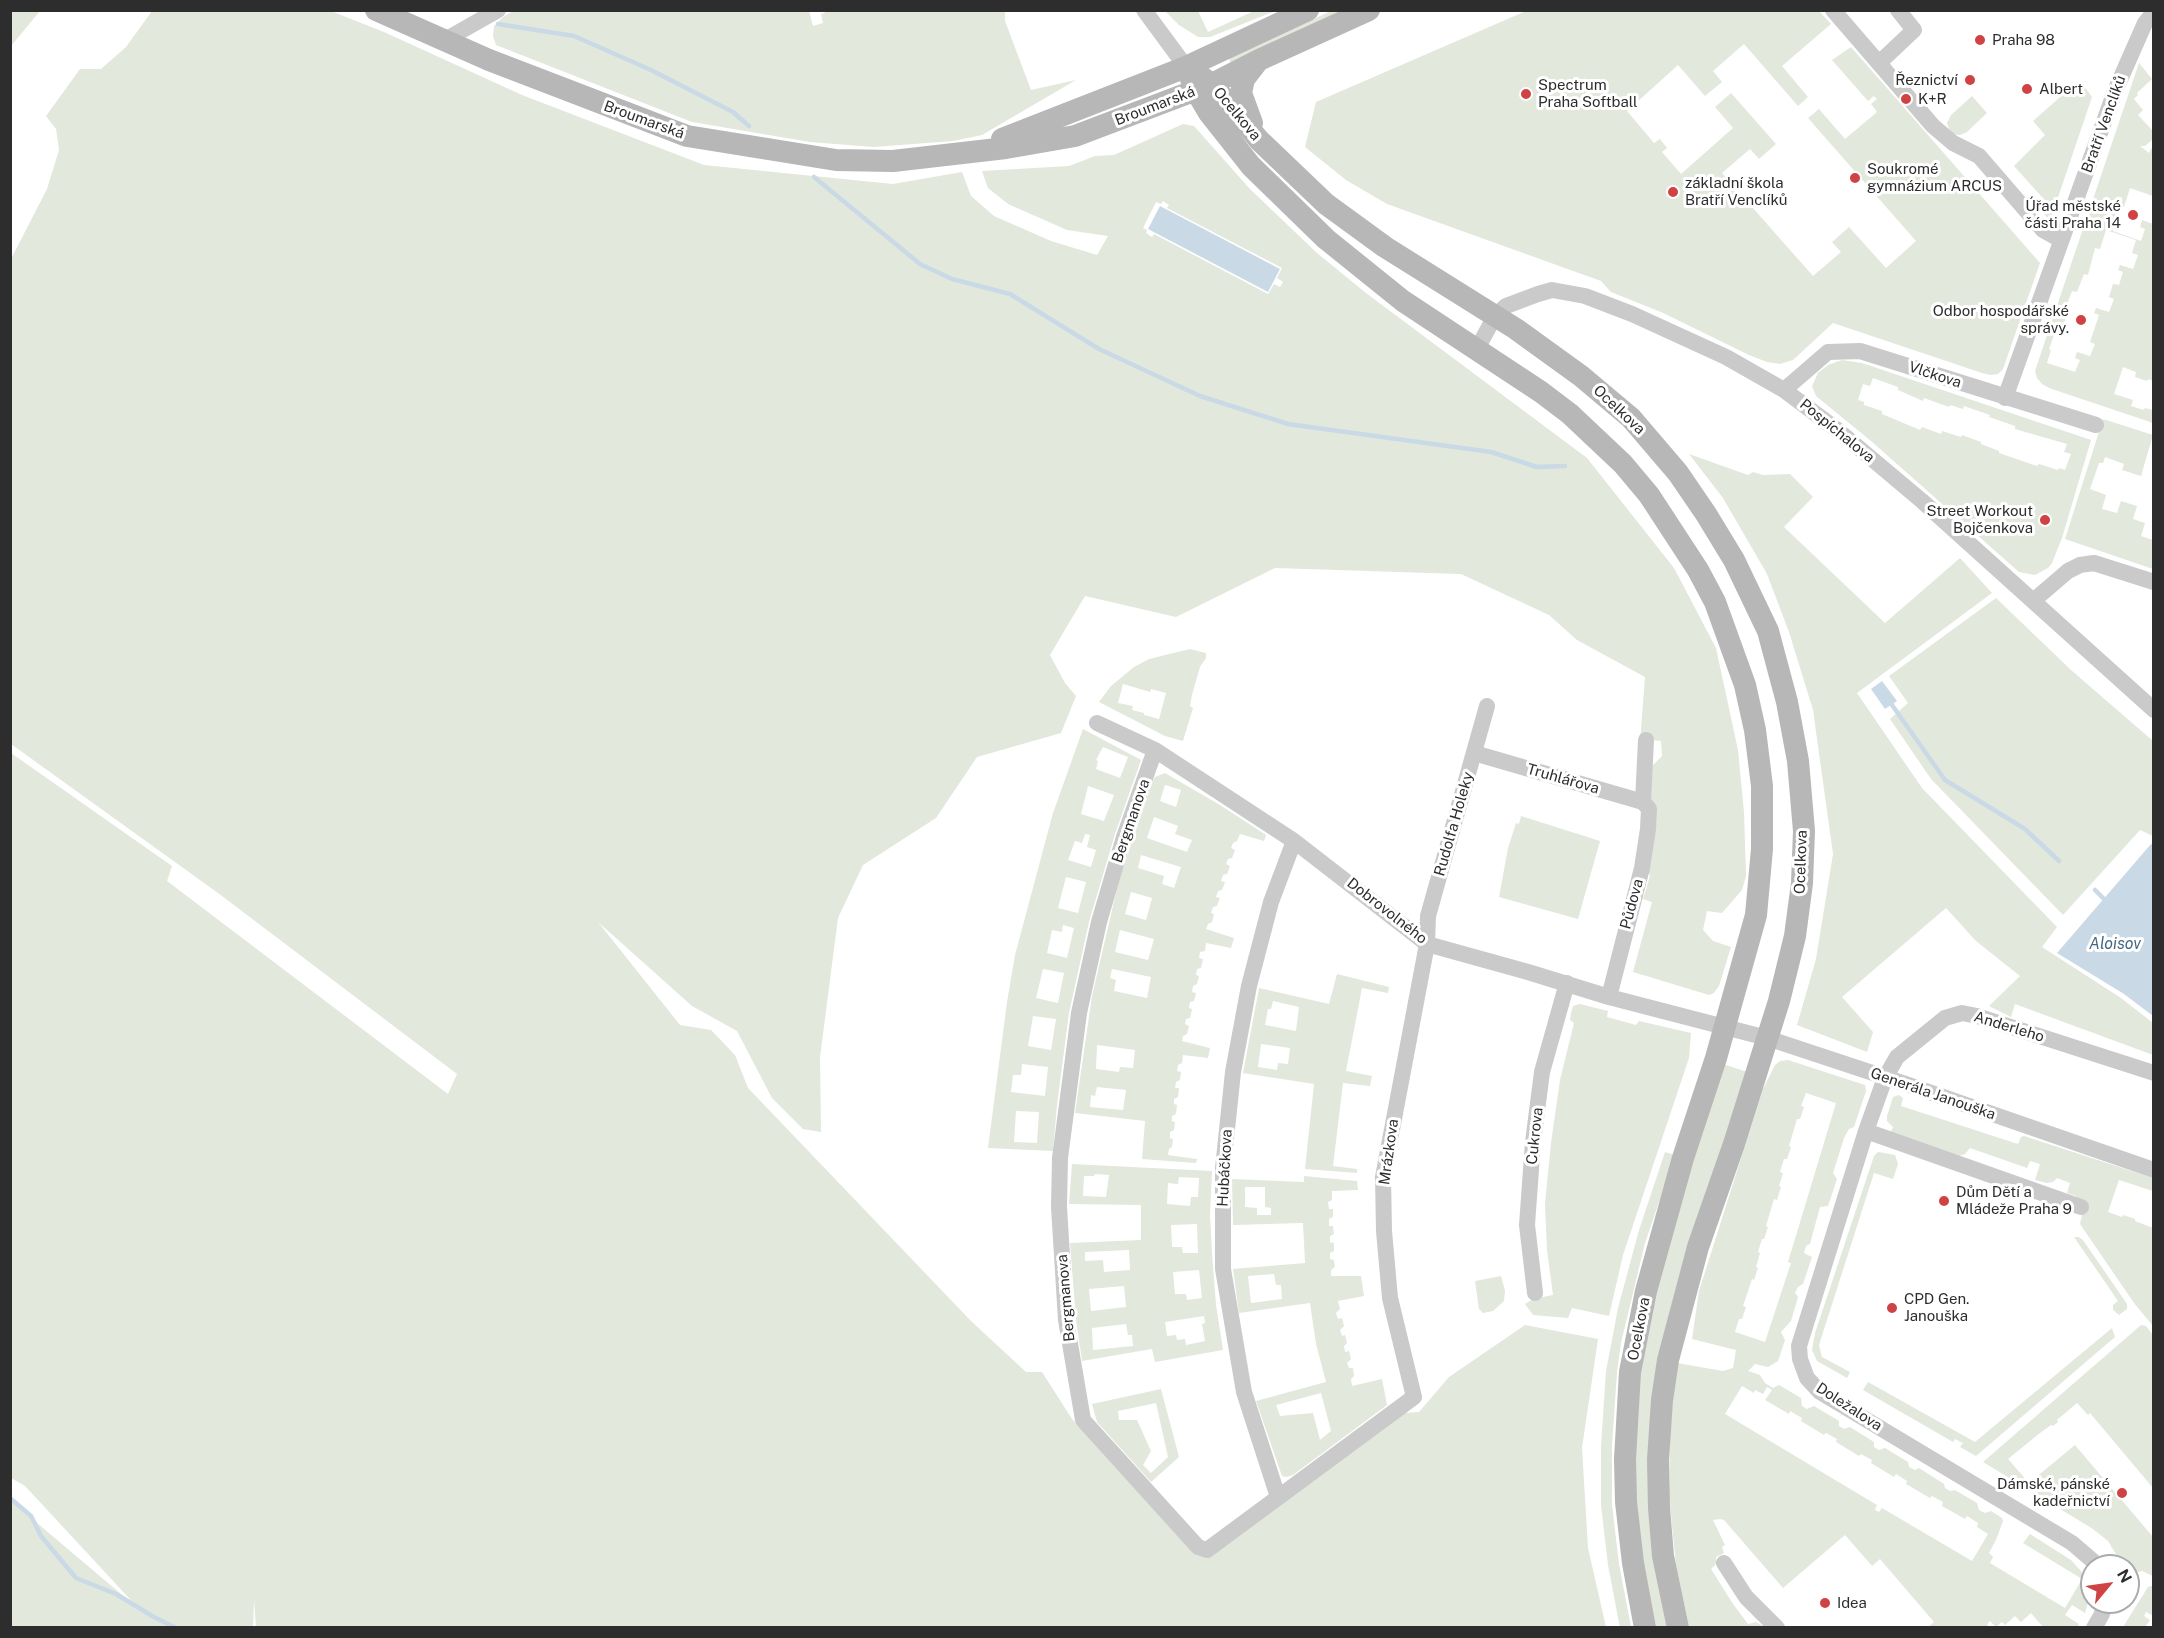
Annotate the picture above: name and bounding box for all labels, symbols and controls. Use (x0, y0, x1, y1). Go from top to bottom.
place label: Praha 98 (1992, 31, 2055, 49)
marker: Praha 98 (1973, 33, 1987, 47)
place label: Řeznictví (1895, 71, 1958, 89)
marker: Řeznictví (1963, 73, 1977, 87)
street label: Bratří Venclíků (2078, 73, 2130, 175)
place label: Spectrum Praha Softball (1538, 76, 1638, 111)
place label: Albert (2039, 80, 2083, 98)
marker: Albert (2020, 82, 2034, 96)
street label: Broumarská (1112, 83, 1198, 129)
street label: Ocelkova (1210, 84, 1264, 144)
marker: Spectrum Praha Softball (1519, 87, 1533, 101)
place label: K+R (1918, 90, 1947, 108)
marker: K+R (1899, 92, 1913, 106)
street label: Broumarská (601, 97, 687, 143)
place label: Soukromé gymnázium ARCUS (1867, 160, 2002, 195)
marker: Soukromé gymnázium ARCUS (1848, 171, 1862, 185)
place label: základní škola Bratří Venclíků (1685, 174, 1787, 209)
marker: základní škola Bratří Venclíků (1666, 185, 1680, 199)
place label: Úřad městské části Praha 14 (2025, 197, 2121, 232)
marker: Úřad městské části Praha 14 (2126, 208, 2140, 222)
place label: Odbor hospodářské správy. (1933, 302, 2069, 337)
marker: Odbor hospodářské správy. (2074, 313, 2088, 327)
street label: Vlčkova (1906, 358, 1964, 392)
street label: Ocelkova (1589, 382, 1649, 438)
street label: Pospíchalova (1796, 395, 1878, 467)
place label: Street Workout Bojčenkova (1927, 502, 2033, 537)
marker: Street Workout Bojčenkova (2038, 513, 2052, 527)
street label: Truhlářova (1525, 760, 1601, 798)
street label: Rudolfa Holeky (1431, 770, 1477, 878)
street label: Bergmanova (1108, 777, 1154, 865)
street label: Ocelkova (1791, 830, 1811, 894)
street label: Dobrovolného (1343, 874, 1431, 948)
street label: Půdova (1617, 877, 1647, 931)
water label: Aloisov (2089, 934, 2141, 954)
street label: Anderleho (1972, 1008, 2046, 1046)
street label: Generála Janouška (1868, 1064, 1998, 1124)
street label: Cukrova (1523, 1107, 1547, 1165)
street label: Mrázkova (1375, 1118, 1403, 1186)
street label: Hubáčkova (1214, 1129, 1236, 1207)
place label: Dům Dětí a Mládeže Praha 9 (1956, 1183, 2072, 1218)
marker: Dům Dětí a Mládeže Praha 9 (1937, 1194, 1951, 1208)
street label: Bergmanova (1053, 1254, 1079, 1342)
place label: CPD Gen. Janouška (1904, 1290, 1969, 1325)
street label: Ocelkova (1624, 1296, 1654, 1362)
marker: CPD Gen. Janouška (1885, 1301, 1899, 1315)
street label: Doležalova (1813, 1379, 1885, 1435)
place label: Dámské, pánské kadeřnictví (1997, 1475, 2110, 1510)
marker: Dámské, pánské kadeřnictví (2115, 1486, 2129, 1500)
north arrow (2080, 1554, 2140, 1614)
text: N (2113, 1566, 2136, 1586)
place label: Idea (1837, 1594, 1867, 1612)
marker: Idea (1818, 1596, 1832, 1610)

